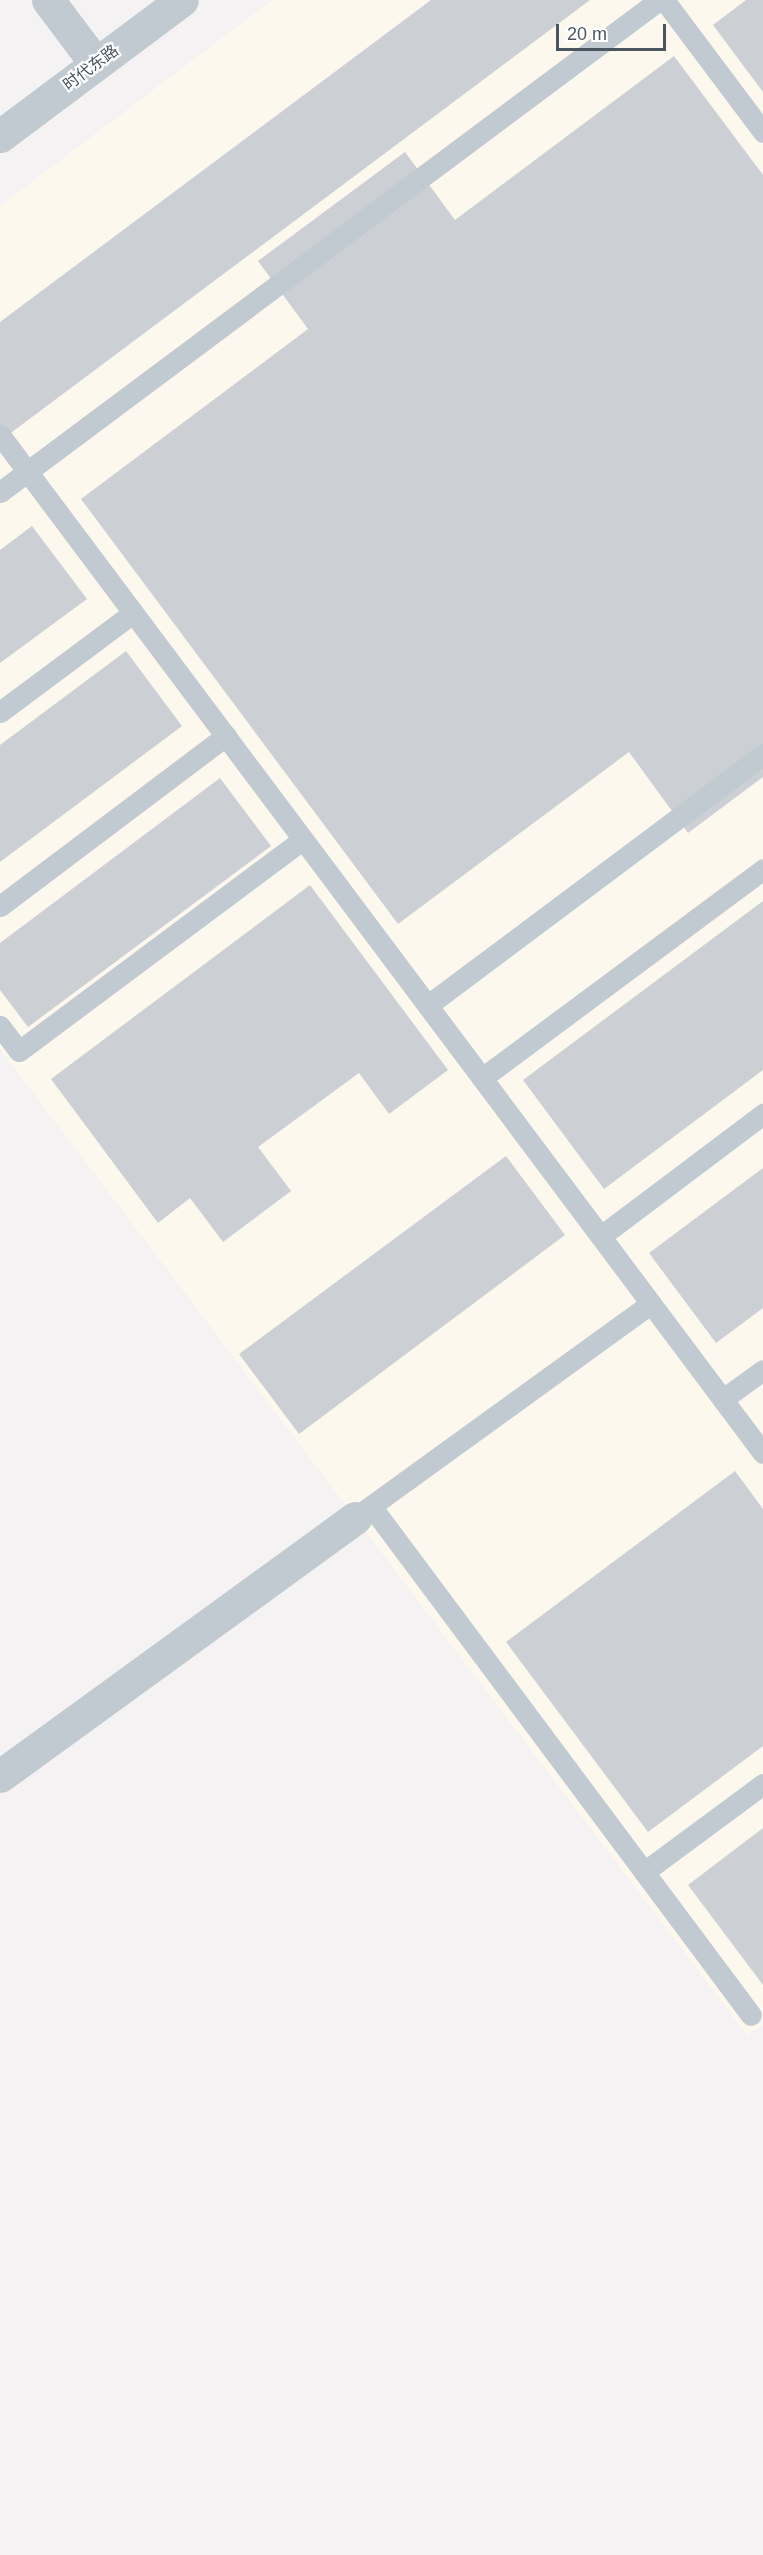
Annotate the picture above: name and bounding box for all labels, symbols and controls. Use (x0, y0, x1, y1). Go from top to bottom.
scale bar (559, 12, 668, 50)
text: 20 m (567, 24, 607, 44)
street label: 时代东路 (60, 41, 122, 95)

